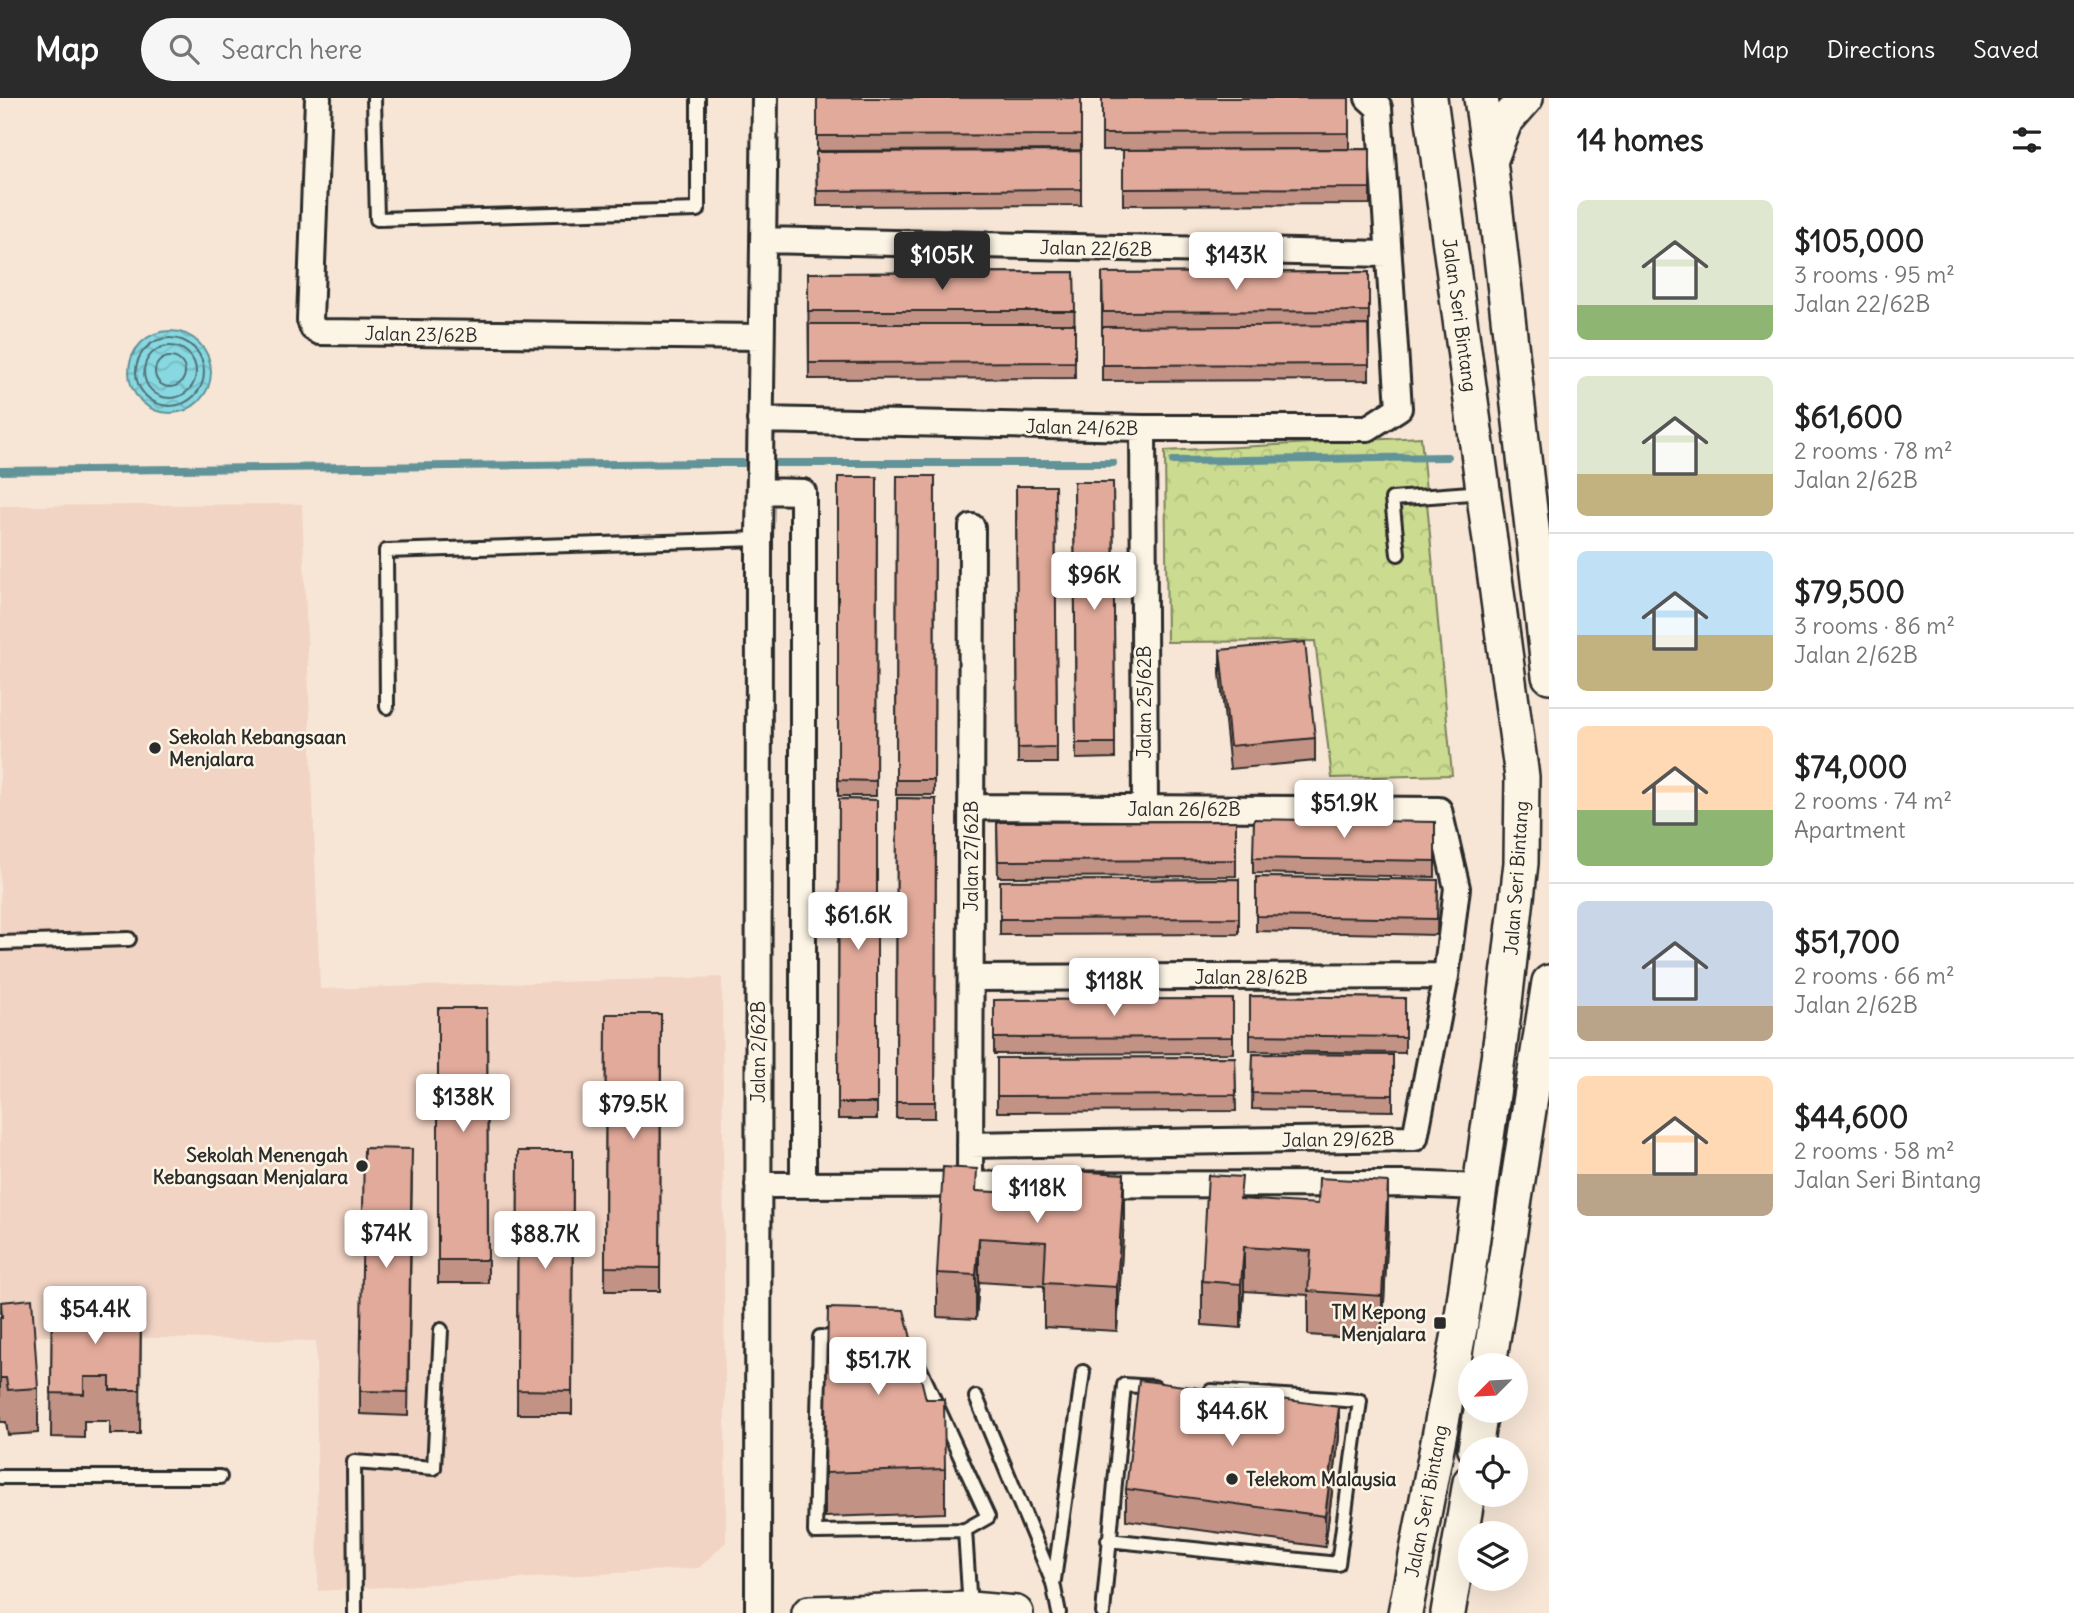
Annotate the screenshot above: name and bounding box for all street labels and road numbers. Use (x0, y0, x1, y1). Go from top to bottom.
street label: Jalan 22/62B (1039, 235, 1153, 261)
street label: Jalan Seri Bintang (1437, 237, 1483, 393)
street label: Jalan 23/62B (364, 321, 478, 347)
street label: Jalan 24/62B (1025, 414, 1139, 440)
street label: Jalan 25/62B (1132, 645, 1156, 759)
street label: Jalan 26/62B (1127, 797, 1241, 821)
street label: Jalan 27/62B (959, 800, 983, 912)
street label: Jalan Seri Bintang (1499, 800, 1533, 956)
street label: Jalan 28/62B (1194, 965, 1308, 989)
street label: Jalan 2/62B (746, 1001, 770, 1103)
street label: Jalan 29/62B (1281, 1126, 1395, 1152)
street label: Jalan Seri Bintang (1399, 1423, 1453, 1579)

